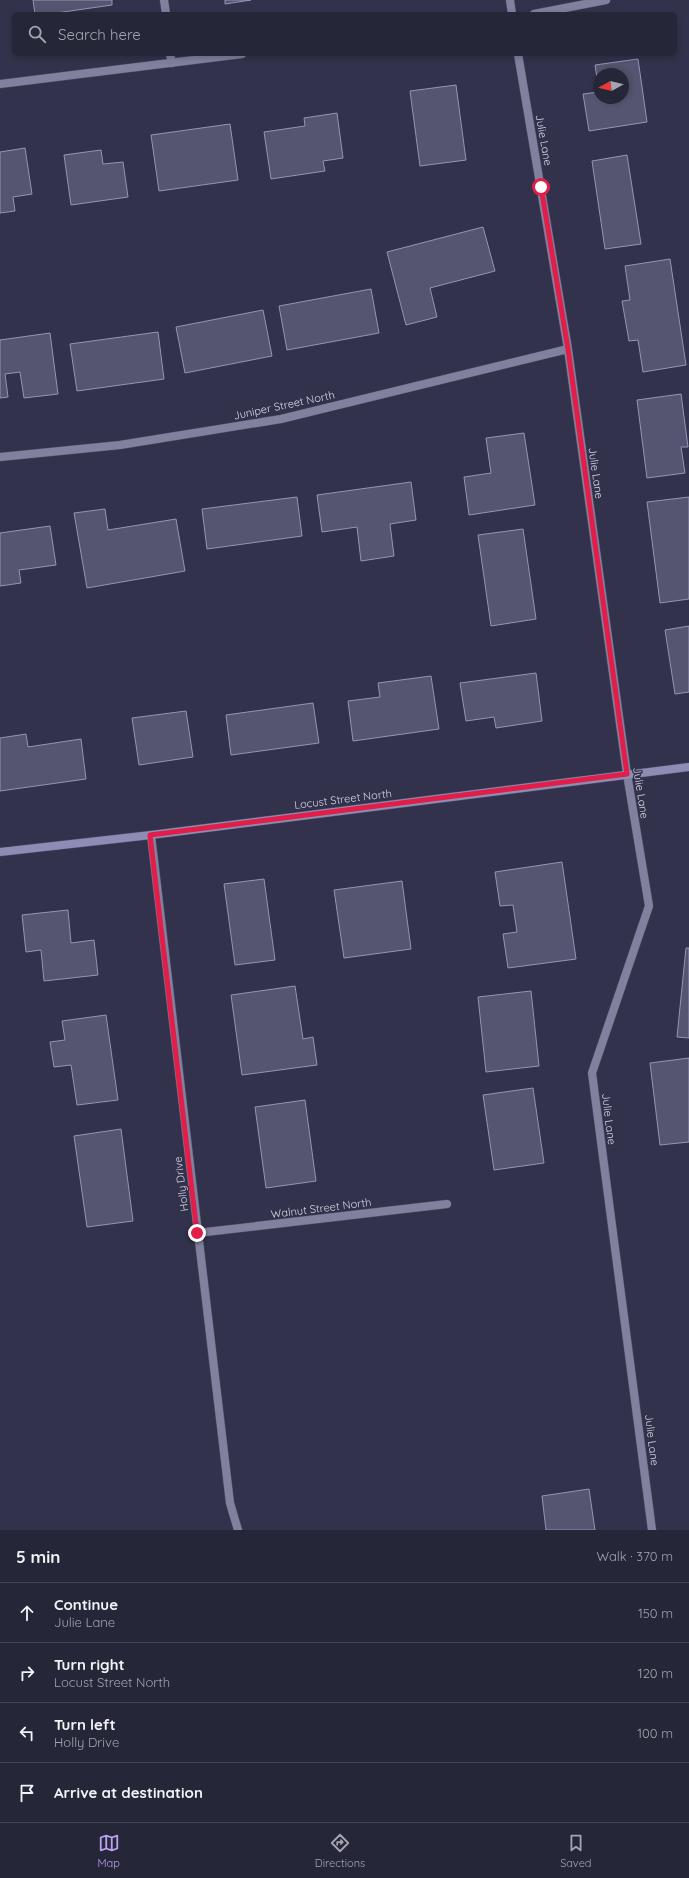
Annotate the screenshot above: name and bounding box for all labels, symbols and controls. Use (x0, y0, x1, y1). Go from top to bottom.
search box (12, 12, 677, 56)
icon: search (26, 23, 48, 45)
text: Search here (58, 25, 141, 44)
north arrow (593, 68, 629, 104)
street label: Julie Lane (533, 113, 555, 167)
route start (532, 178, 550, 196)
street label: Juniper Street North (232, 387, 336, 423)
street label: Julie Lane (585, 446, 607, 500)
street label: Julie Lane (630, 766, 652, 820)
street label: Locust Street North (293, 786, 393, 812)
street label: Julie Lane (599, 1092, 619, 1146)
street label: Holly Drive (171, 1156, 191, 1212)
street label: Walnut Street North (270, 1195, 372, 1221)
route end (188, 1224, 206, 1242)
street label: Julie Lane (642, 1413, 662, 1467)
text: 5 min (16, 1546, 60, 1567)
text: Walk · 370 m (596, 1548, 673, 1564)
text: Continue (54, 1595, 118, 1614)
icon: ahead (16, 1602, 38, 1624)
text: 150 m (638, 1605, 673, 1621)
text: Julie Lane (54, 1614, 115, 1630)
text: Turn right (54, 1655, 125, 1674)
icon: right (16, 1662, 38, 1684)
text: 120 m (638, 1665, 673, 1681)
text: Locust Street North (54, 1674, 170, 1690)
text: Turn left (54, 1715, 116, 1734)
icon: left (16, 1722, 38, 1744)
text: 100 m (637, 1725, 673, 1741)
text: Holly Drive (54, 1734, 119, 1750)
icon: arrive (16, 1782, 38, 1804)
text: Arrive at destination (54, 1783, 203, 1802)
tab: Map (97, 1832, 120, 1870)
tab: Directions (315, 1832, 365, 1870)
tab: Saved (560, 1832, 592, 1870)

